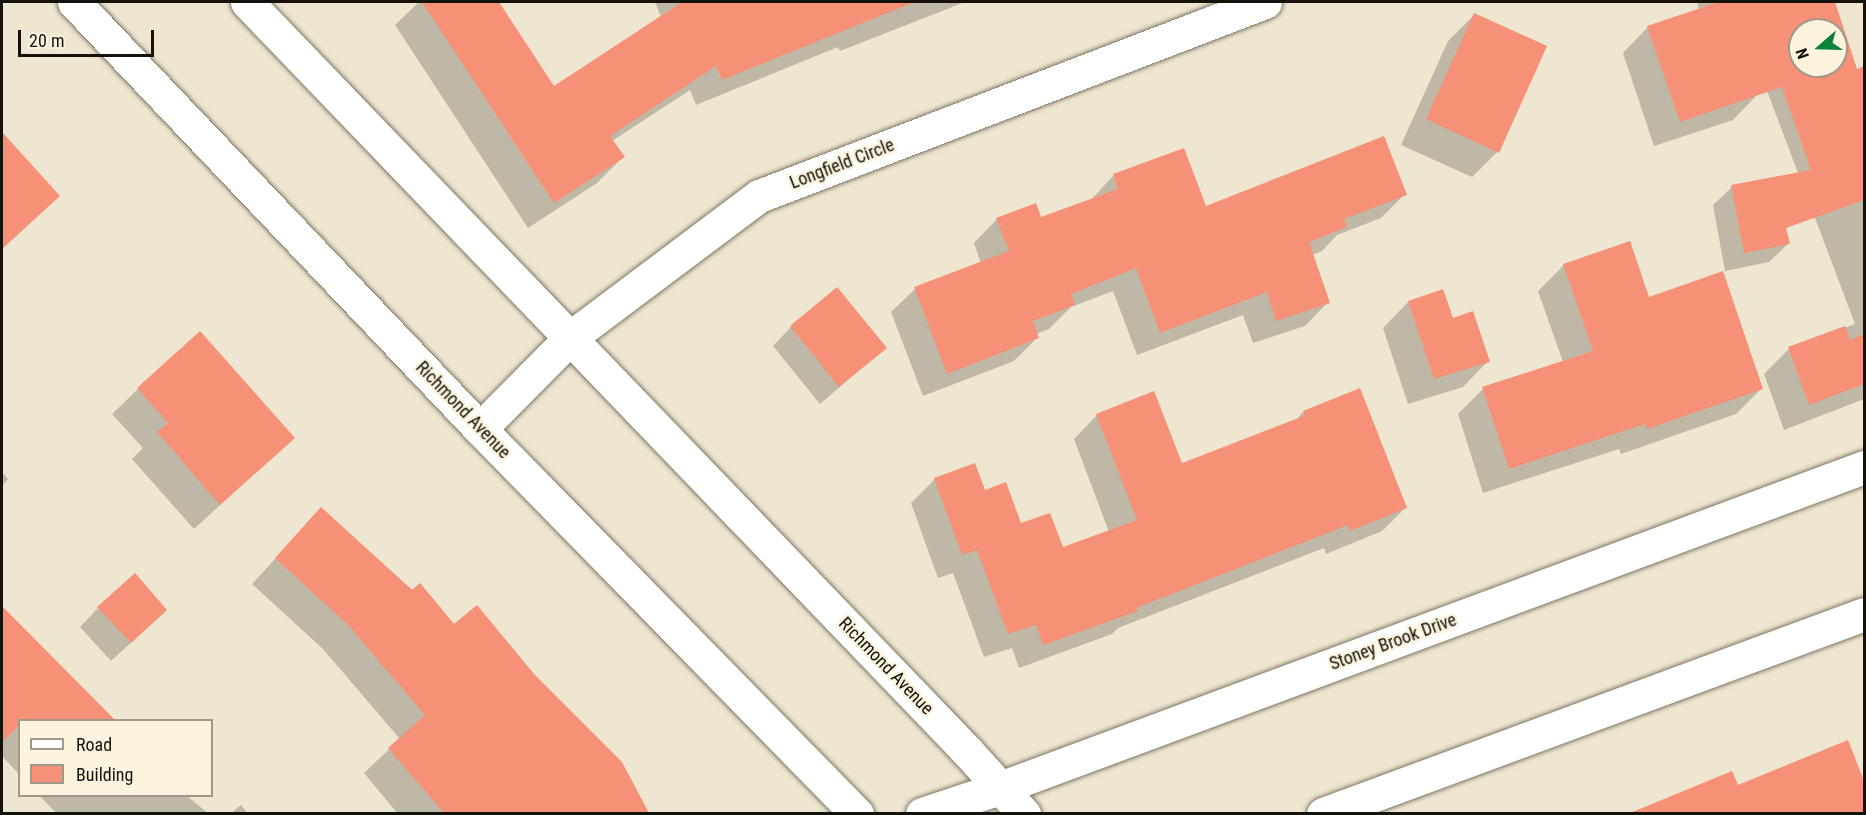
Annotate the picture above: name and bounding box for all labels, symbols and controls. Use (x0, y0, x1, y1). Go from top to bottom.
scale bar (21, 18, 158, 56)
north arrow (1788, 18, 1848, 78)
text: 20 m (29, 30, 64, 51)
text: N (1792, 46, 1813, 62)
street label: Longfield Circle (787, 134, 897, 194)
street label: Richmond Avenue (411, 357, 515, 463)
street label: Stoney Brook Drive (1327, 609, 1459, 675)
street label: Richmond Avenue (834, 613, 938, 719)
legend (18, 719, 213, 797)
text: Road (76, 734, 112, 755)
text: Building (76, 764, 133, 785)

